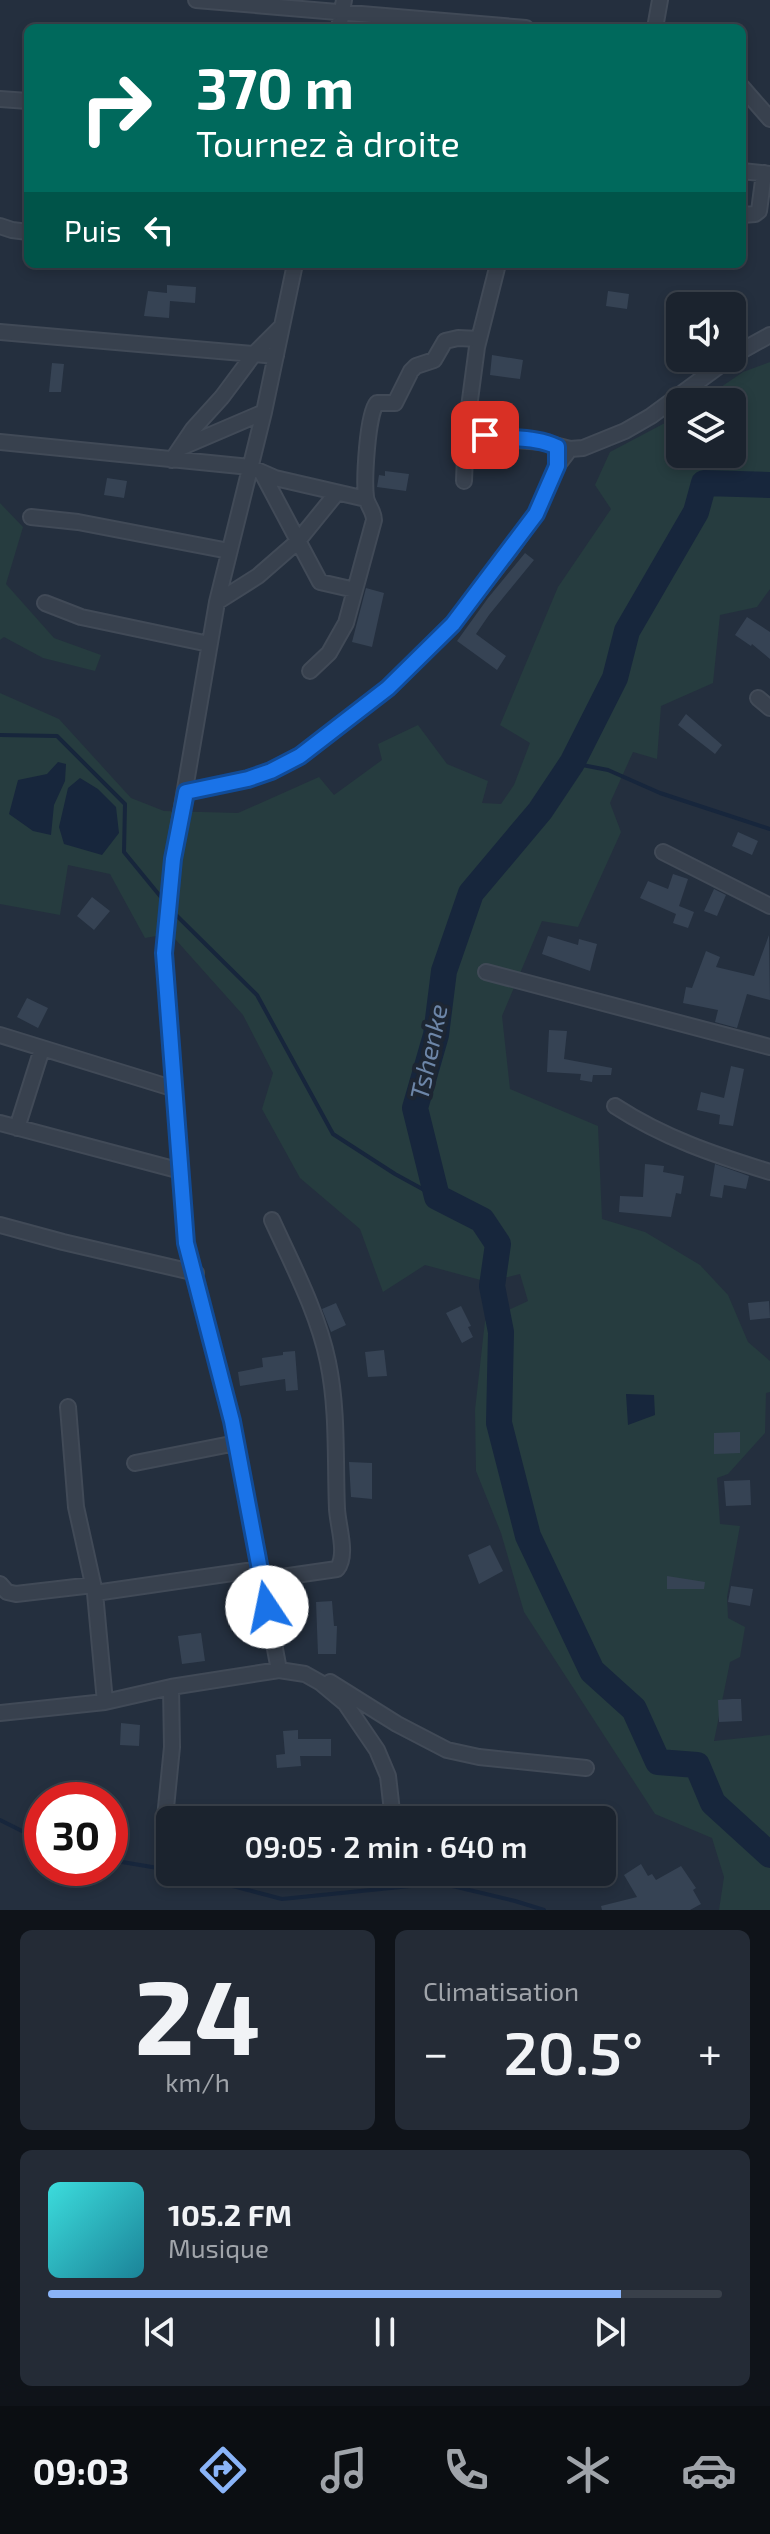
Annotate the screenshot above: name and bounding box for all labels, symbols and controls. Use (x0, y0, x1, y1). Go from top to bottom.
text: 370 m (196, 53, 354, 120)
icon: right (64, 56, 168, 160)
text: Tournez à droite (196, 121, 460, 164)
icon: left (137, 208, 181, 252)
text: Puis (64, 212, 121, 248)
map controls (666, 292, 746, 468)
button: sound (666, 292, 746, 372)
button: layers (666, 388, 746, 468)
pin (451, 401, 519, 469)
icon: arrive (463, 413, 507, 457)
water label: Tshenke (402, 1001, 453, 1102)
position arrow (225, 1565, 309, 1649)
speed limit sign: 30 (24, 1782, 128, 1886)
text: 09:05 · 2 min · 640 m (245, 1828, 527, 1864)
text: 24 (134, 1951, 261, 2076)
text: Climatisation (423, 1975, 579, 2006)
text: 20.5° (503, 2015, 643, 2087)
text: − (423, 2025, 449, 2078)
text: + (698, 2025, 722, 2078)
text: km/h (165, 2066, 230, 2097)
text: 105.2 FM (168, 2196, 292, 2232)
text: Musique (168, 2232, 269, 2263)
icon: previous (138, 2310, 182, 2354)
icon: pause (363, 2310, 407, 2354)
icon: next (588, 2310, 632, 2354)
icon: directions (195, 2442, 251, 2498)
icon: music (316, 2442, 372, 2498)
icon: phone (438, 2442, 494, 2498)
icon: climate (560, 2442, 616, 2498)
icon: car (681, 2442, 737, 2498)
text: 09:03 (33, 2449, 129, 2492)

